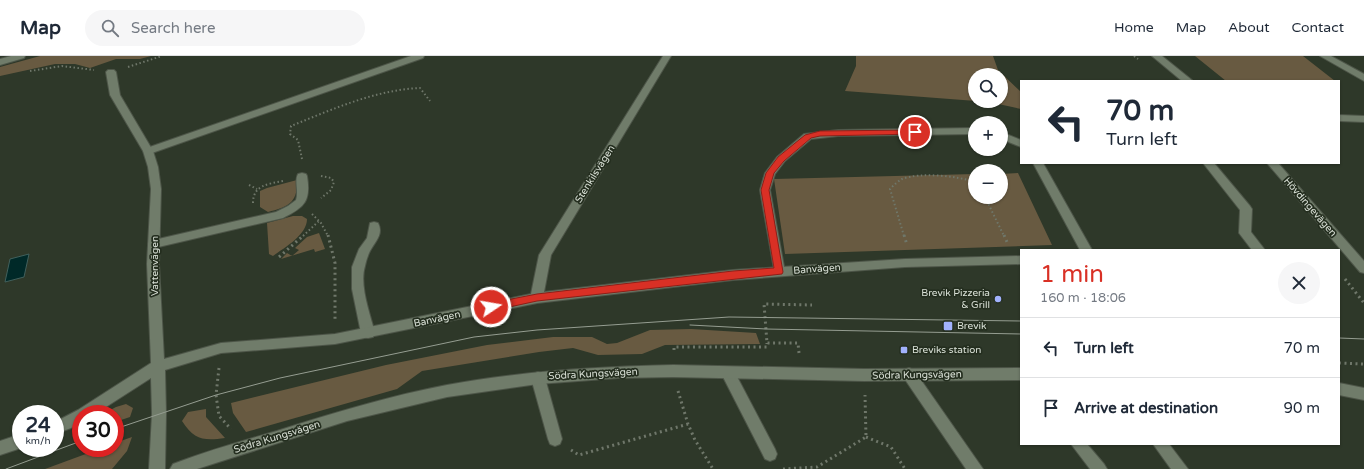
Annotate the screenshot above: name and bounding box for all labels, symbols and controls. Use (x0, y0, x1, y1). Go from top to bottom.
search box (85, 10, 365, 46)
text: Map (20, 17, 61, 39)
icon: search (99, 17, 121, 39)
text: Search here (131, 19, 215, 37)
text: Home (1114, 19, 1154, 36)
text: Map (1176, 19, 1206, 36)
text: About (1228, 19, 1270, 36)
text: Contact (1292, 19, 1344, 36)
map controls (968, 68, 1008, 204)
button: search (968, 68, 1008, 108)
text: 70 m (1106, 94, 1174, 128)
icon: left (1040, 96, 1092, 148)
pin (898, 115, 932, 149)
button: + (968, 116, 1008, 156)
icon: arrive (904, 121, 926, 143)
text: Turn left (1106, 128, 1178, 150)
street label: Stenkilsvägen (573, 143, 617, 205)
button: − (968, 164, 1008, 204)
street label: Hövdingevägen (1281, 175, 1339, 239)
street label: Vattenvägen (149, 236, 161, 296)
text: 1 min (1040, 260, 1104, 289)
street label: Banvägen (793, 261, 841, 277)
button: close (1278, 262, 1320, 304)
position arrow (470, 286, 512, 328)
place label: Brevik Pizzeria & Grill (921, 287, 990, 311)
text: 160 m · 18:06 (1040, 290, 1126, 306)
marker: Brevik Pizzeria & Grill (993, 294, 1003, 304)
street label: Banvägen (413, 308, 461, 330)
marker: Brevik (942, 320, 954, 332)
place label: Brevik (957, 320, 987, 332)
icon: left (1040, 337, 1062, 359)
text: Turn left (1074, 339, 1134, 357)
text: 70 m (1283, 339, 1320, 357)
place label: Breviks station (912, 344, 981, 356)
marker: Breviks station (899, 345, 909, 355)
street label: Södra Kungsvägen (548, 366, 638, 382)
street label: Södra Kungsvägen (872, 368, 962, 382)
icon: arrive (1040, 397, 1062, 419)
text: Arrive at destination (1074, 399, 1218, 417)
text: 90 m (1283, 399, 1320, 417)
speed limit sign: 30 (72, 405, 124, 457)
text: 24 (25, 414, 51, 438)
street label: Södra Kungsvägen (232, 418, 322, 456)
text: km/h (25, 435, 51, 447)

